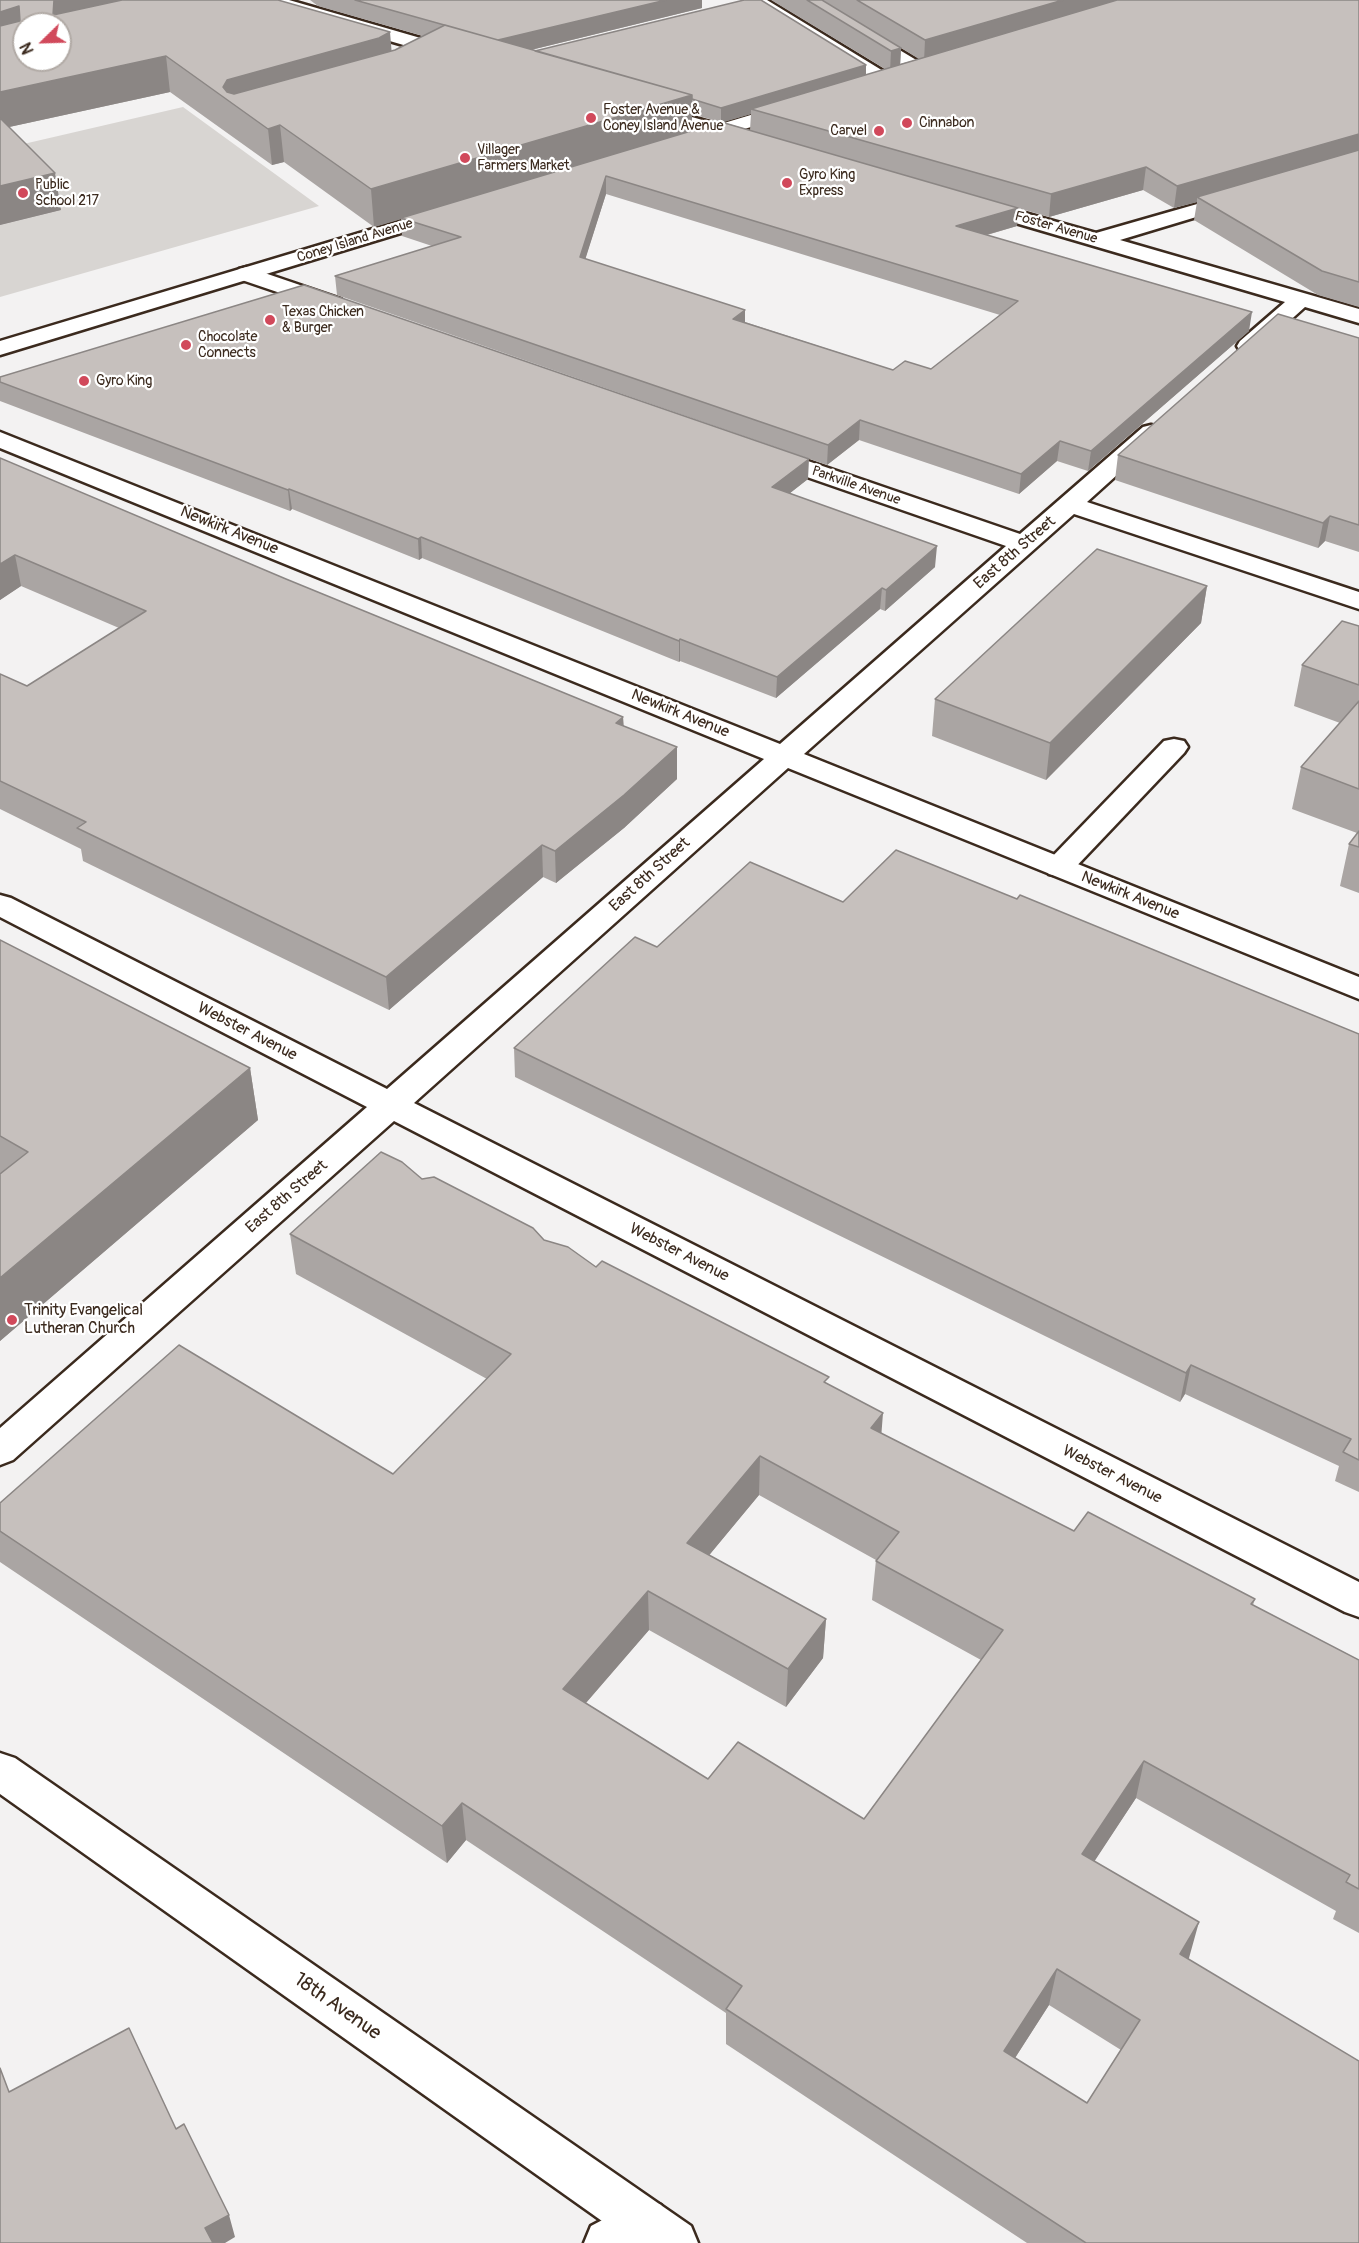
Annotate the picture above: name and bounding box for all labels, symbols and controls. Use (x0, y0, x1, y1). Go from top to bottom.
north arrow (12, 12, 72, 72)
text: N (16, 39, 39, 57)
place label: Foster Avenue & Coney Island Avenue (603, 102, 723, 134)
marker: Foster Avenue & Coney Island Avenue (584, 111, 598, 125)
place label: Cinnabon (919, 115, 975, 131)
marker: Cinnabon (900, 116, 914, 130)
place label: Carvel (830, 123, 867, 139)
marker: Carvel (872, 124, 886, 138)
place label: Villager Farmers Market (477, 142, 570, 174)
marker: Villager Farmers Market (458, 151, 472, 165)
place label: Gyro King Express (799, 167, 855, 200)
marker: Gyro King Express (780, 176, 794, 190)
place label: Public School 217 (35, 177, 99, 210)
marker: Public School 217 (16, 186, 30, 200)
street label: Foster Avenue (1013, 208, 1099, 248)
street label: Coney Island Avenue (295, 215, 415, 267)
place label: Texas Chicken & Burger (282, 304, 364, 336)
marker: Texas Chicken & Burger (263, 313, 277, 327)
place label: Chocolate Connects (198, 329, 257, 362)
marker: Chocolate Connects (179, 338, 193, 352)
place label: Gyro King (96, 373, 152, 389)
marker: Gyro King (77, 374, 91, 388)
street label: Parkville Avenue (809, 463, 903, 509)
street label: Newkirk Avenue (177, 503, 281, 559)
street label: East 8th Street (970, 512, 1060, 594)
street label: Newkirk Avenue (628, 686, 732, 742)
street label: East 8th Street (606, 834, 694, 916)
street label: Newkirk Avenue (1078, 868, 1182, 924)
street label: Webster Avenue (194, 999, 300, 1065)
street label: East 8th Street (242, 1156, 332, 1238)
street label: Webster Avenue (626, 1220, 732, 1286)
place label: Trinity Evangelical Lutheran Church (24, 1301, 143, 1339)
marker: Trinity Evangelical Lutheran Church (5, 1313, 19, 1327)
street label: Webster Avenue (1059, 1442, 1165, 1508)
street label: 18th Avenue (289, 1968, 385, 2046)

